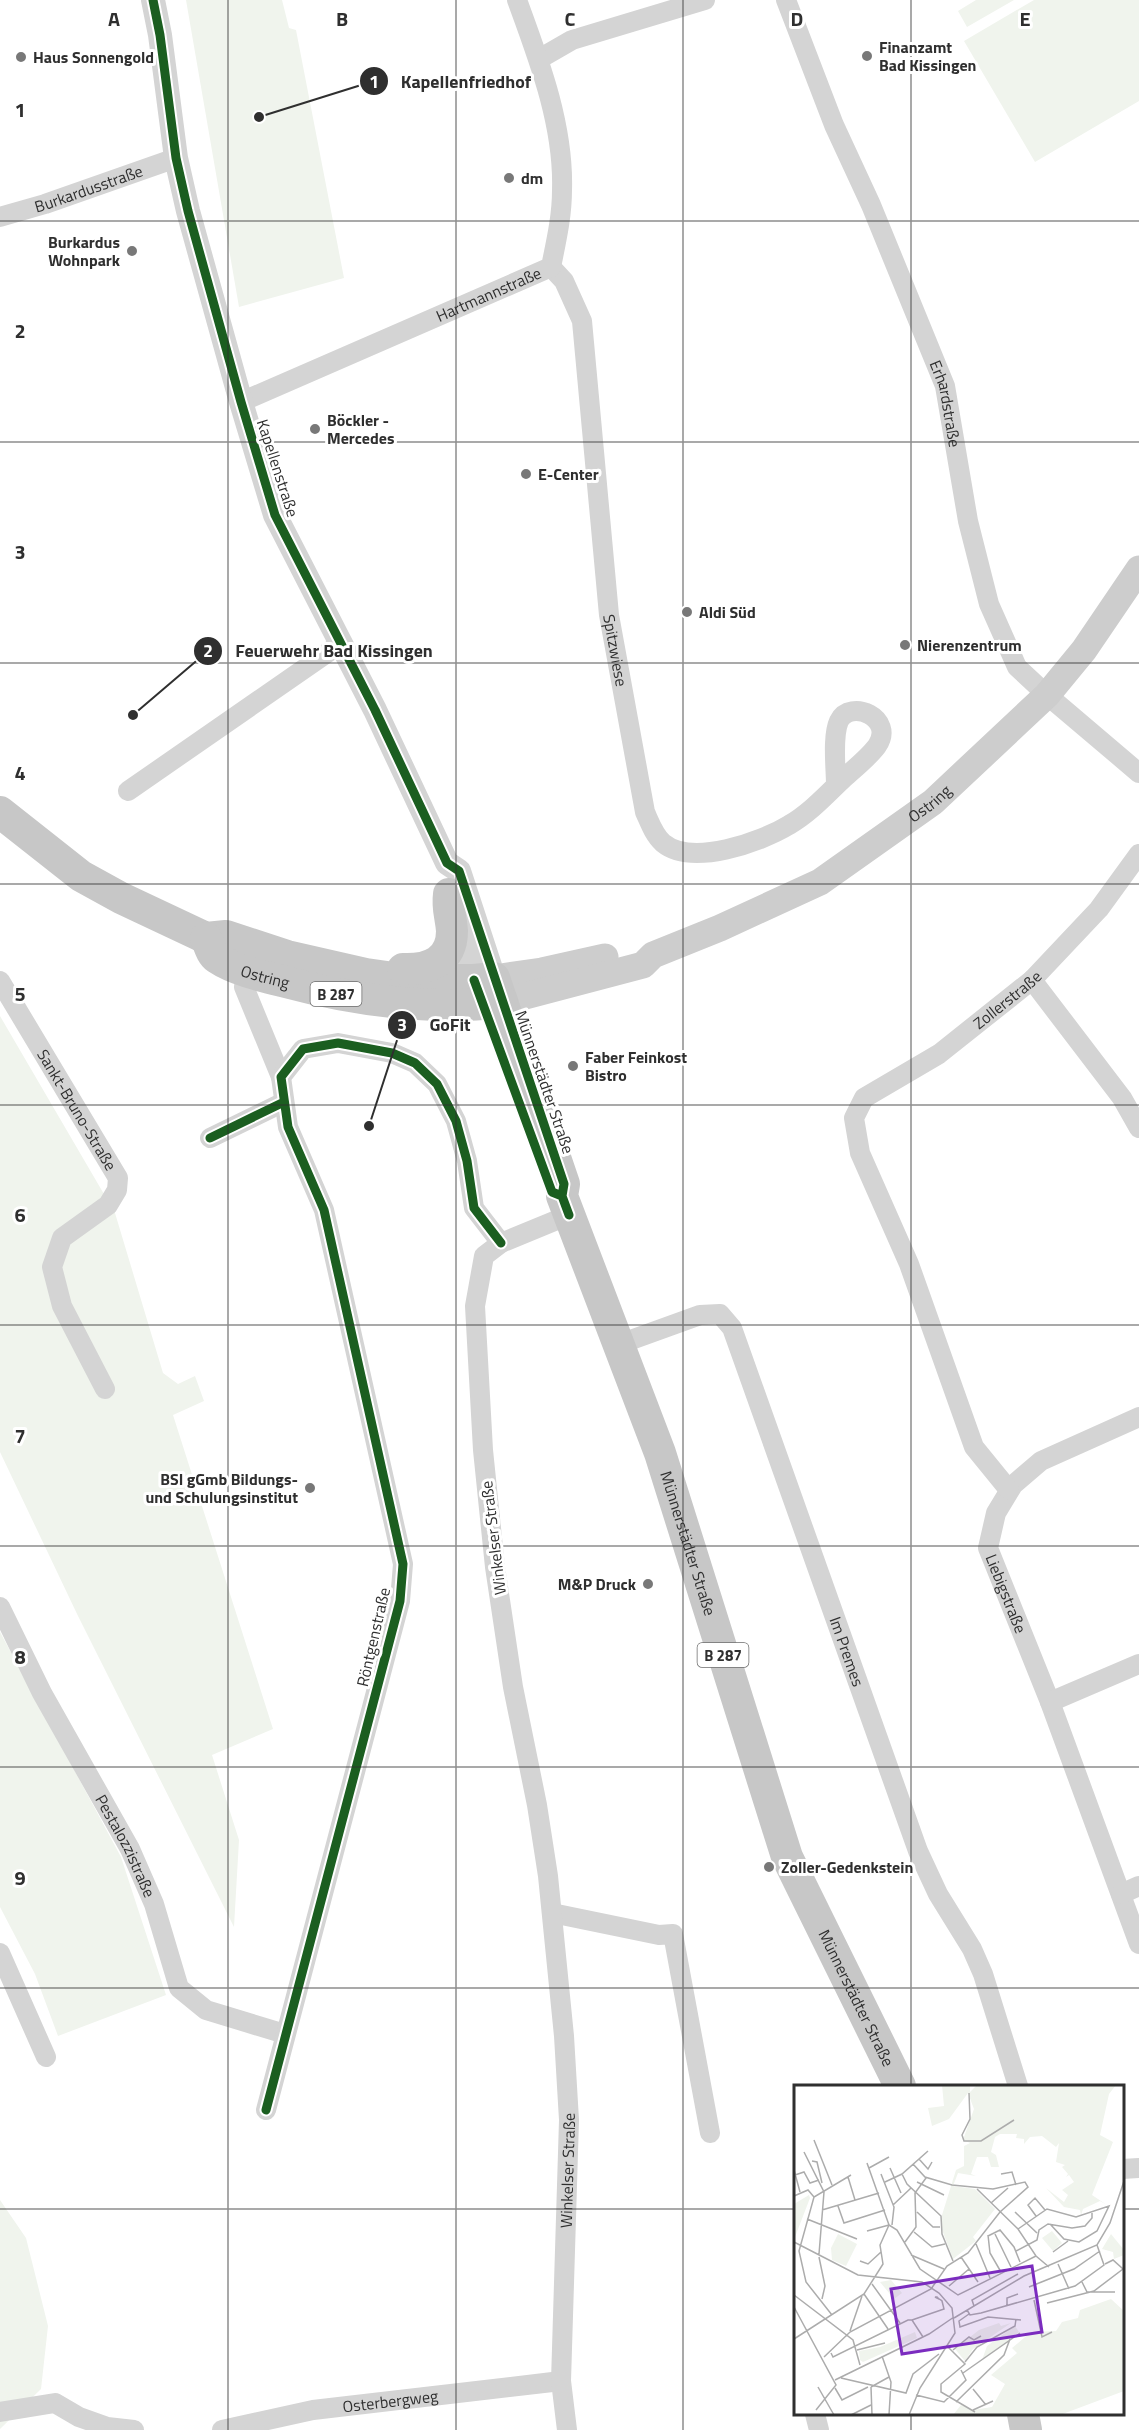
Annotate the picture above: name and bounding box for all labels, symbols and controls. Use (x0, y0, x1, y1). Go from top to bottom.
text: A (108, 3, 120, 34)
text: B (336, 3, 348, 34)
text: C (565, 3, 576, 34)
text: D (791, 3, 803, 34)
text: E (1019, 3, 1031, 34)
place label: Finanzamt Bad Kissingen (879, 35, 976, 77)
place label: Haus Sonnengold (33, 45, 154, 69)
marker: Finanzamt Bad Kissingen (860, 49, 874, 63)
marker: Haus Sonnengold (14, 50, 28, 64)
callout: Kapellenfriedhof (359, 63, 543, 99)
text: 1 (369, 68, 379, 95)
text: Kapellenfriedhof (401, 68, 532, 95)
text: 1 (14, 94, 26, 125)
street label: Burkardusstraße (32, 159, 146, 218)
place label: dm (521, 166, 543, 190)
marker: dm (502, 171, 516, 185)
place label: Burkardus Wohnpark (48, 230, 121, 272)
marker: Burkardus Wohnpark (125, 244, 139, 258)
street label: Hartmannstraße (432, 261, 545, 328)
text: 2 (14, 315, 26, 346)
street label: Erhardstraße (924, 356, 967, 449)
place label: Böckler - Mercedes (327, 408, 394, 450)
street label: Kapellenstraße (251, 416, 305, 520)
marker: Böckler - Mercedes (308, 422, 322, 436)
place label: E-Center (538, 462, 599, 486)
marker: E-Center (519, 467, 533, 481)
text: 3 (14, 536, 26, 567)
place label: Aldi Süd (699, 600, 756, 624)
marker: Aldi Süd (680, 605, 694, 619)
street label: Spitzwiese (597, 612, 634, 688)
callout: Feuerwehr Bad Kissingen (193, 633, 445, 669)
place label: Nierenzentrum (917, 633, 1022, 657)
text: 2 (203, 637, 213, 664)
text: Feuerwehr Bad Kissingen (235, 637, 433, 664)
marker: Nierenzentrum (898, 638, 912, 652)
text: 4 (14, 757, 26, 788)
street label: Ostring (903, 779, 957, 828)
street label: Ostring (238, 958, 292, 994)
street label: Zollerstraße (968, 965, 1047, 1035)
text: 5 (14, 978, 26, 1009)
road number: B 287 (310, 982, 362, 1006)
callout: GoFit (387, 1007, 483, 1043)
street label: Münnerstädter Straße (509, 1007, 581, 1157)
text: 3 (397, 1011, 407, 1038)
text: GoFit (429, 1011, 471, 1038)
street label: Sankt-Bruno-Straße (31, 1044, 123, 1175)
place label: Faber Feinkost Bistro (585, 1045, 687, 1087)
marker: Faber Feinkost Bistro (566, 1059, 580, 1073)
text: 6 (14, 1199, 26, 1230)
text: 7 (14, 1420, 26, 1451)
place label: BSI gGmb Bildungs- und Schulungsinstitut (145, 1467, 298, 1509)
street label: Münnerstädter Straße (654, 1468, 722, 1618)
street label: Winkelser Straße (474, 1479, 512, 1597)
marker: BSI gGmb Bildungs- und Schulungsinstitut (303, 1481, 317, 1495)
street label: Liebigstraße (980, 1550, 1033, 1637)
place label: M&P Druck (558, 1572, 637, 1596)
marker: M&P Druck (641, 1577, 655, 1591)
street label: Röntgenstraße (350, 1585, 396, 1689)
street label: Im Premes (824, 1613, 871, 1690)
text: 8 (14, 1641, 26, 1672)
road number: B 287 (698, 1643, 748, 1667)
street label: Pestalozzistraße (89, 1790, 162, 1901)
place label: Zoller-Gedenkstein (781, 1855, 913, 1879)
marker: Zoller-Gedenkstein (762, 1860, 776, 1874)
text: 9 (14, 1862, 26, 1893)
street label: Münnerstädter Straße (813, 1925, 900, 2070)
inset map (794, 2085, 1124, 2415)
street label: Winkelser Straße (554, 2112, 581, 2228)
street label: Osterbergweg (341, 2383, 439, 2418)

